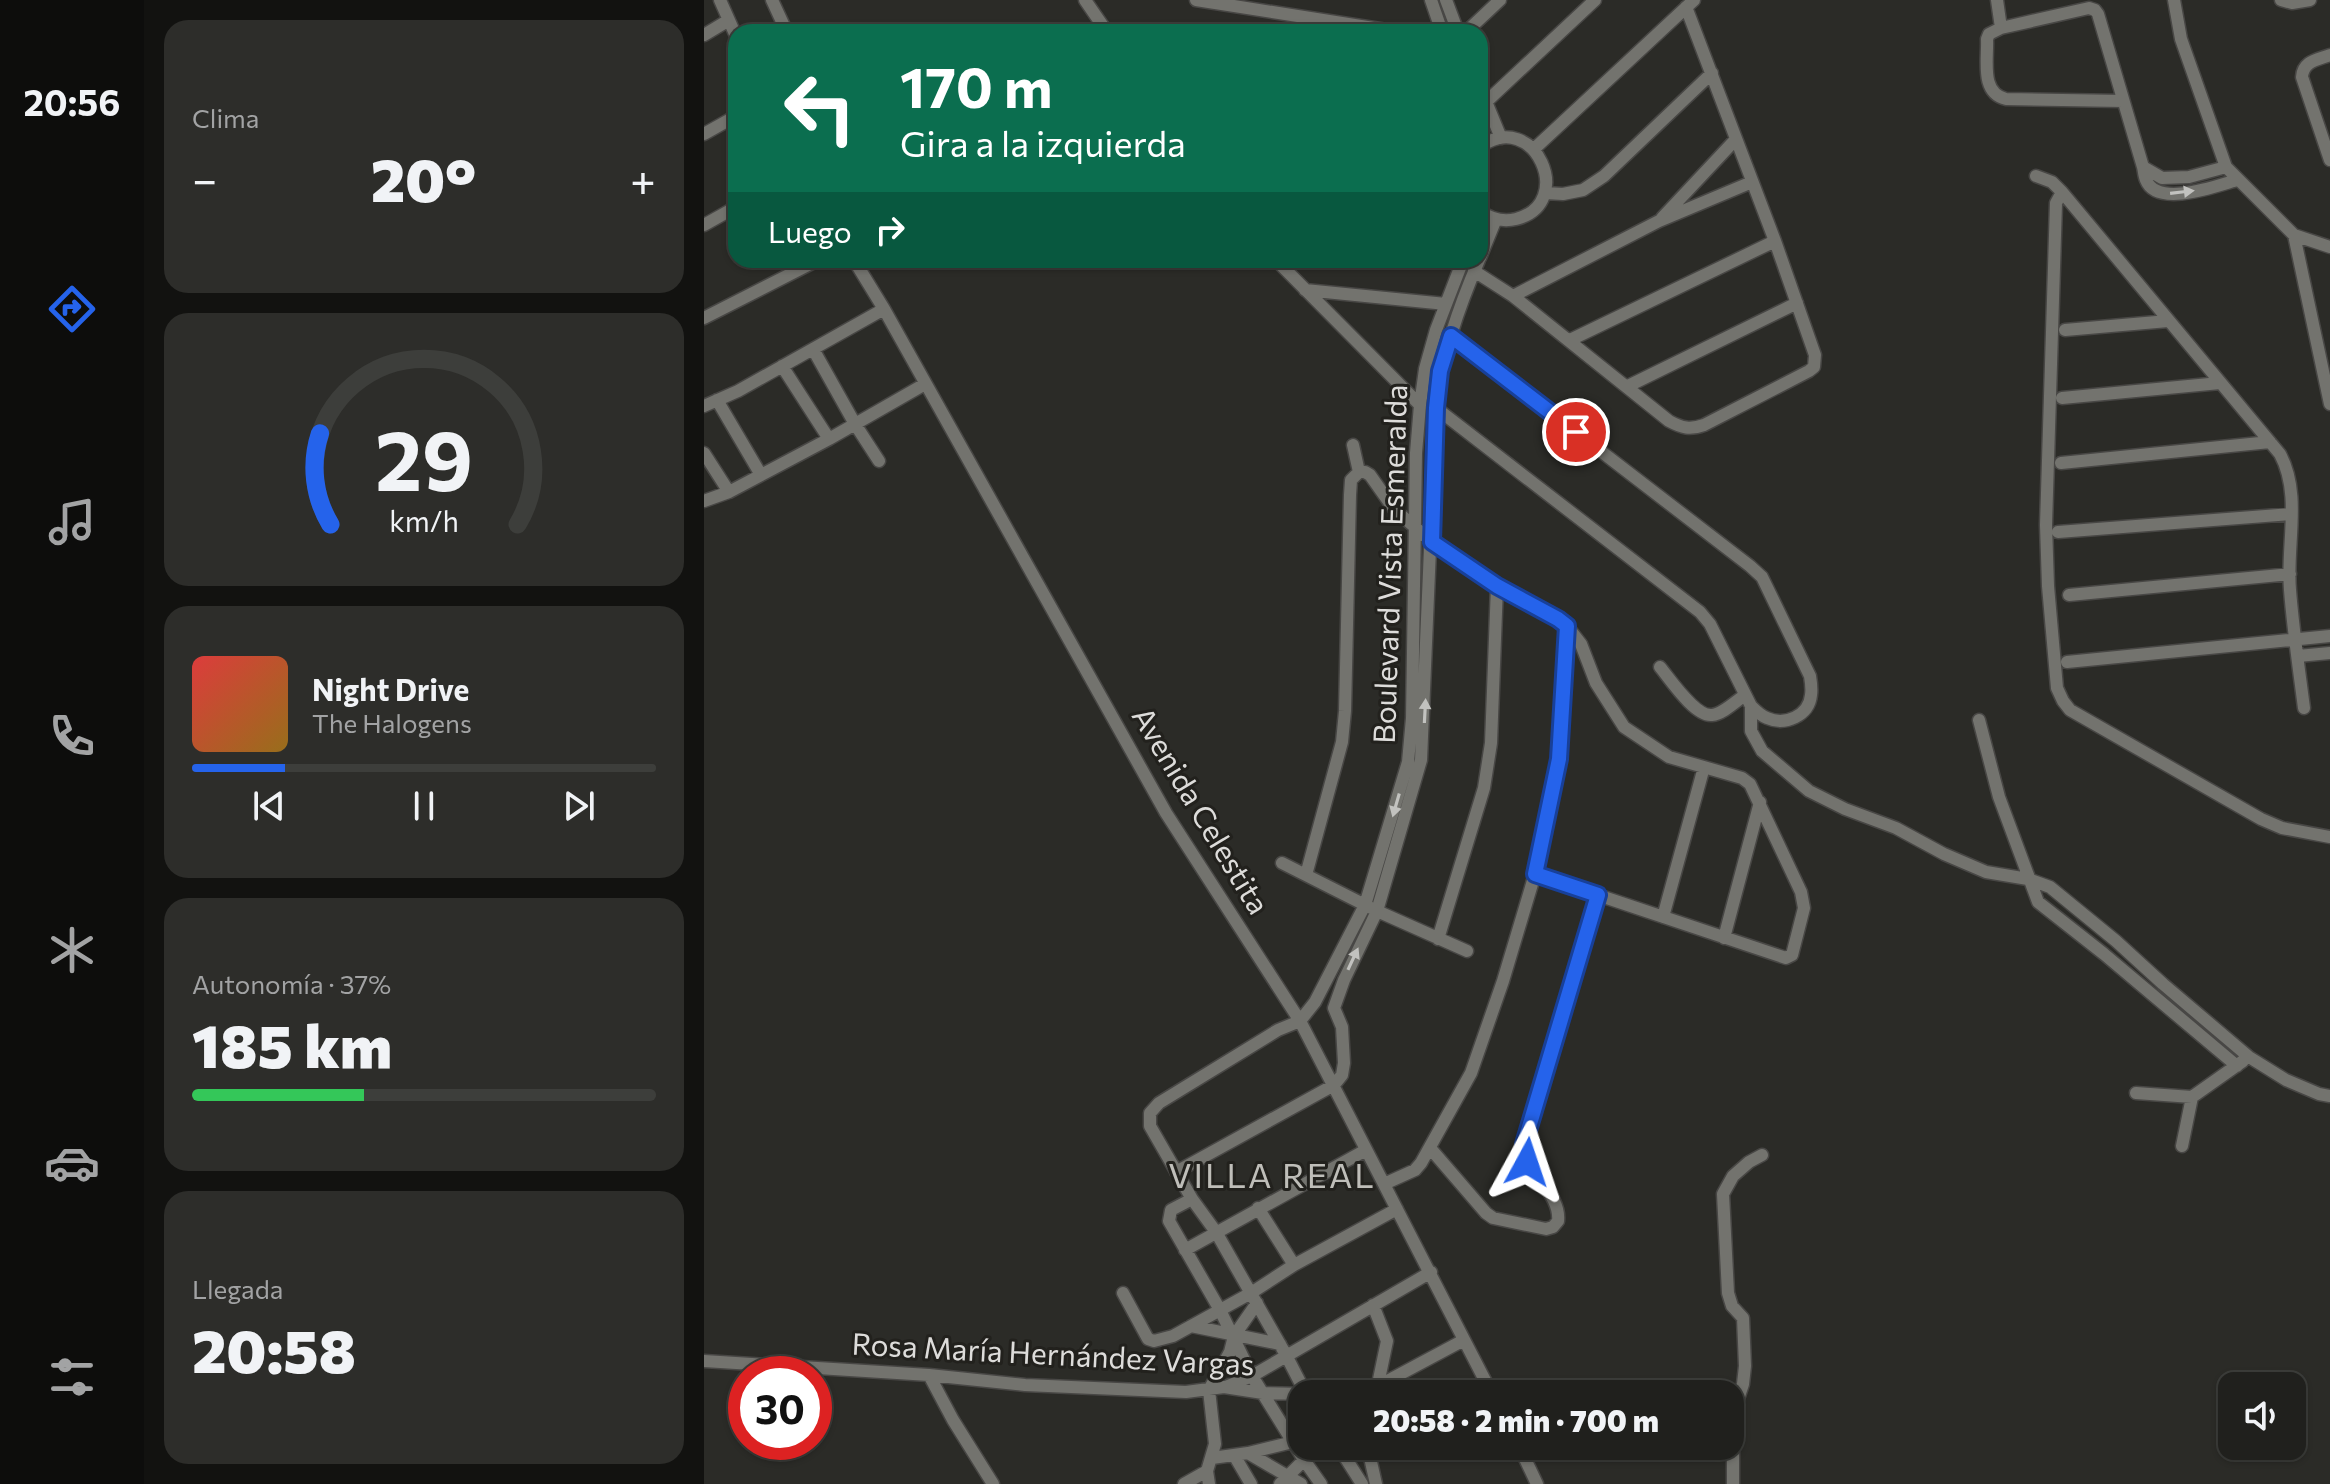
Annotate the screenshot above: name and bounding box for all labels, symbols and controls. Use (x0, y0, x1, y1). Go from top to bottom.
text: 170 m (900, 51, 1053, 120)
icon: left (768, 56, 872, 160)
text: 20:56 (24, 79, 120, 123)
text: Clima (192, 102, 259, 133)
text: Gira a la izquierda (900, 120, 1186, 164)
text: 20° (371, 141, 476, 214)
text: − (192, 151, 217, 205)
text: + (630, 151, 656, 205)
one-way arrow (2170, 185, 2195, 198)
icon: right (868, 208, 912, 252)
text: Luego (768, 212, 852, 249)
icon: directions (44, 281, 100, 337)
street label: Boulevard Vista Esmeralda (1364, 384, 1413, 744)
pin (1542, 398, 1610, 466)
text: 29 (375, 406, 473, 508)
icon: arrive (1554, 410, 1598, 454)
icon: music (44, 494, 100, 550)
text: km/h (389, 503, 459, 538)
text: Night Drive (312, 670, 469, 707)
one-way arrow (1418, 698, 1431, 723)
street label: Avenida Celestita (1126, 699, 1279, 920)
text: The Halogens (312, 707, 472, 738)
icon: phone (44, 708, 100, 764)
icon: previous (247, 784, 291, 828)
icon: pause (402, 784, 446, 828)
icon: next (557, 784, 601, 828)
one-way arrow (1389, 793, 1402, 817)
icon: climate (44, 922, 100, 978)
one-way arrow (1346, 947, 1360, 971)
text: Autonomía · 37% (192, 968, 391, 999)
text: 185 km (192, 1007, 392, 1080)
position arrow (1485, 1120, 1569, 1204)
icon: car (44, 1135, 100, 1191)
district label: VILLA REAL (1168, 1153, 1376, 1195)
text: Llegada (192, 1273, 283, 1304)
text: 20:58 (192, 1312, 356, 1385)
street label: Rosa María Hernández Vargas (851, 1323, 1255, 1382)
icon: filters (44, 1349, 100, 1405)
speed limit sign: 30 (728, 1356, 832, 1460)
map controls (2218, 1372, 2306, 1460)
button: sound (2218, 1372, 2306, 1460)
text: 20:58 · 2 min · 700 m (1373, 1401, 1659, 1438)

